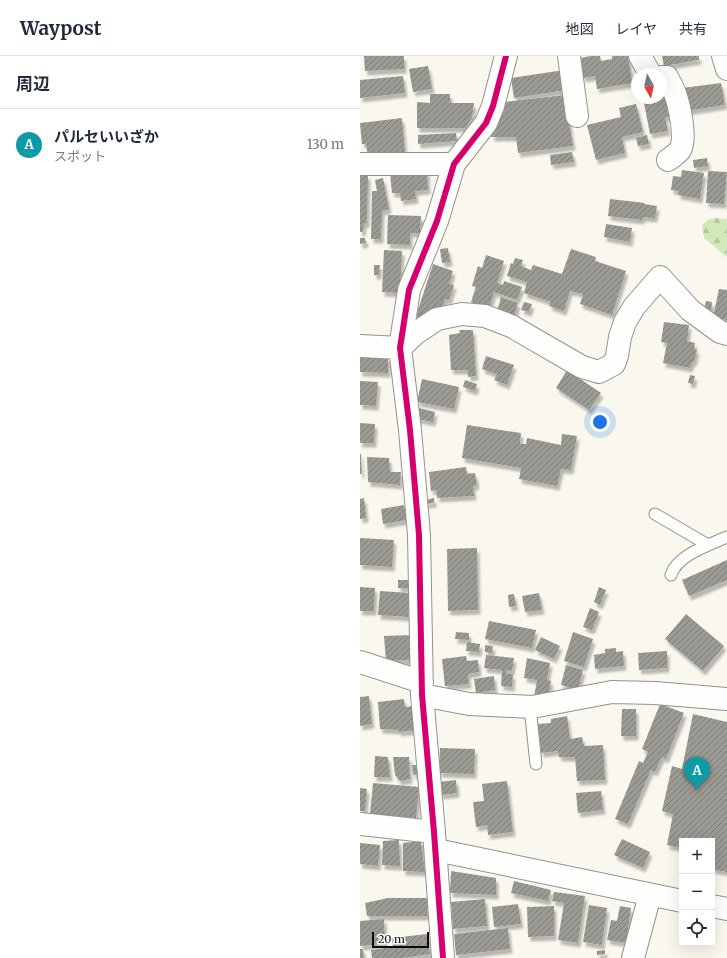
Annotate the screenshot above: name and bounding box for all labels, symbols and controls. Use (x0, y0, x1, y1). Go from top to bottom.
text: Waypost (20, 16, 101, 40)
text: 地図 (565, 20, 593, 38)
text: レイヤ (615, 20, 657, 38)
text: 共有 (679, 20, 707, 38)
north arrow (631, 68, 667, 104)
text: 周辺 (16, 73, 50, 95)
text: パルセいいざか (54, 127, 159, 146)
text: A (24, 136, 34, 153)
text: 130 m (307, 136, 344, 153)
text: スポット (54, 148, 106, 165)
your location (590, 412, 610, 432)
pin: A (684, 757, 710, 790)
map controls (679, 838, 715, 946)
button: + (679, 838, 715, 874)
button: − (679, 874, 715, 910)
button: locate (679, 910, 715, 946)
scale bar (372, 930, 429, 949)
text: 20 m (378, 932, 405, 946)

